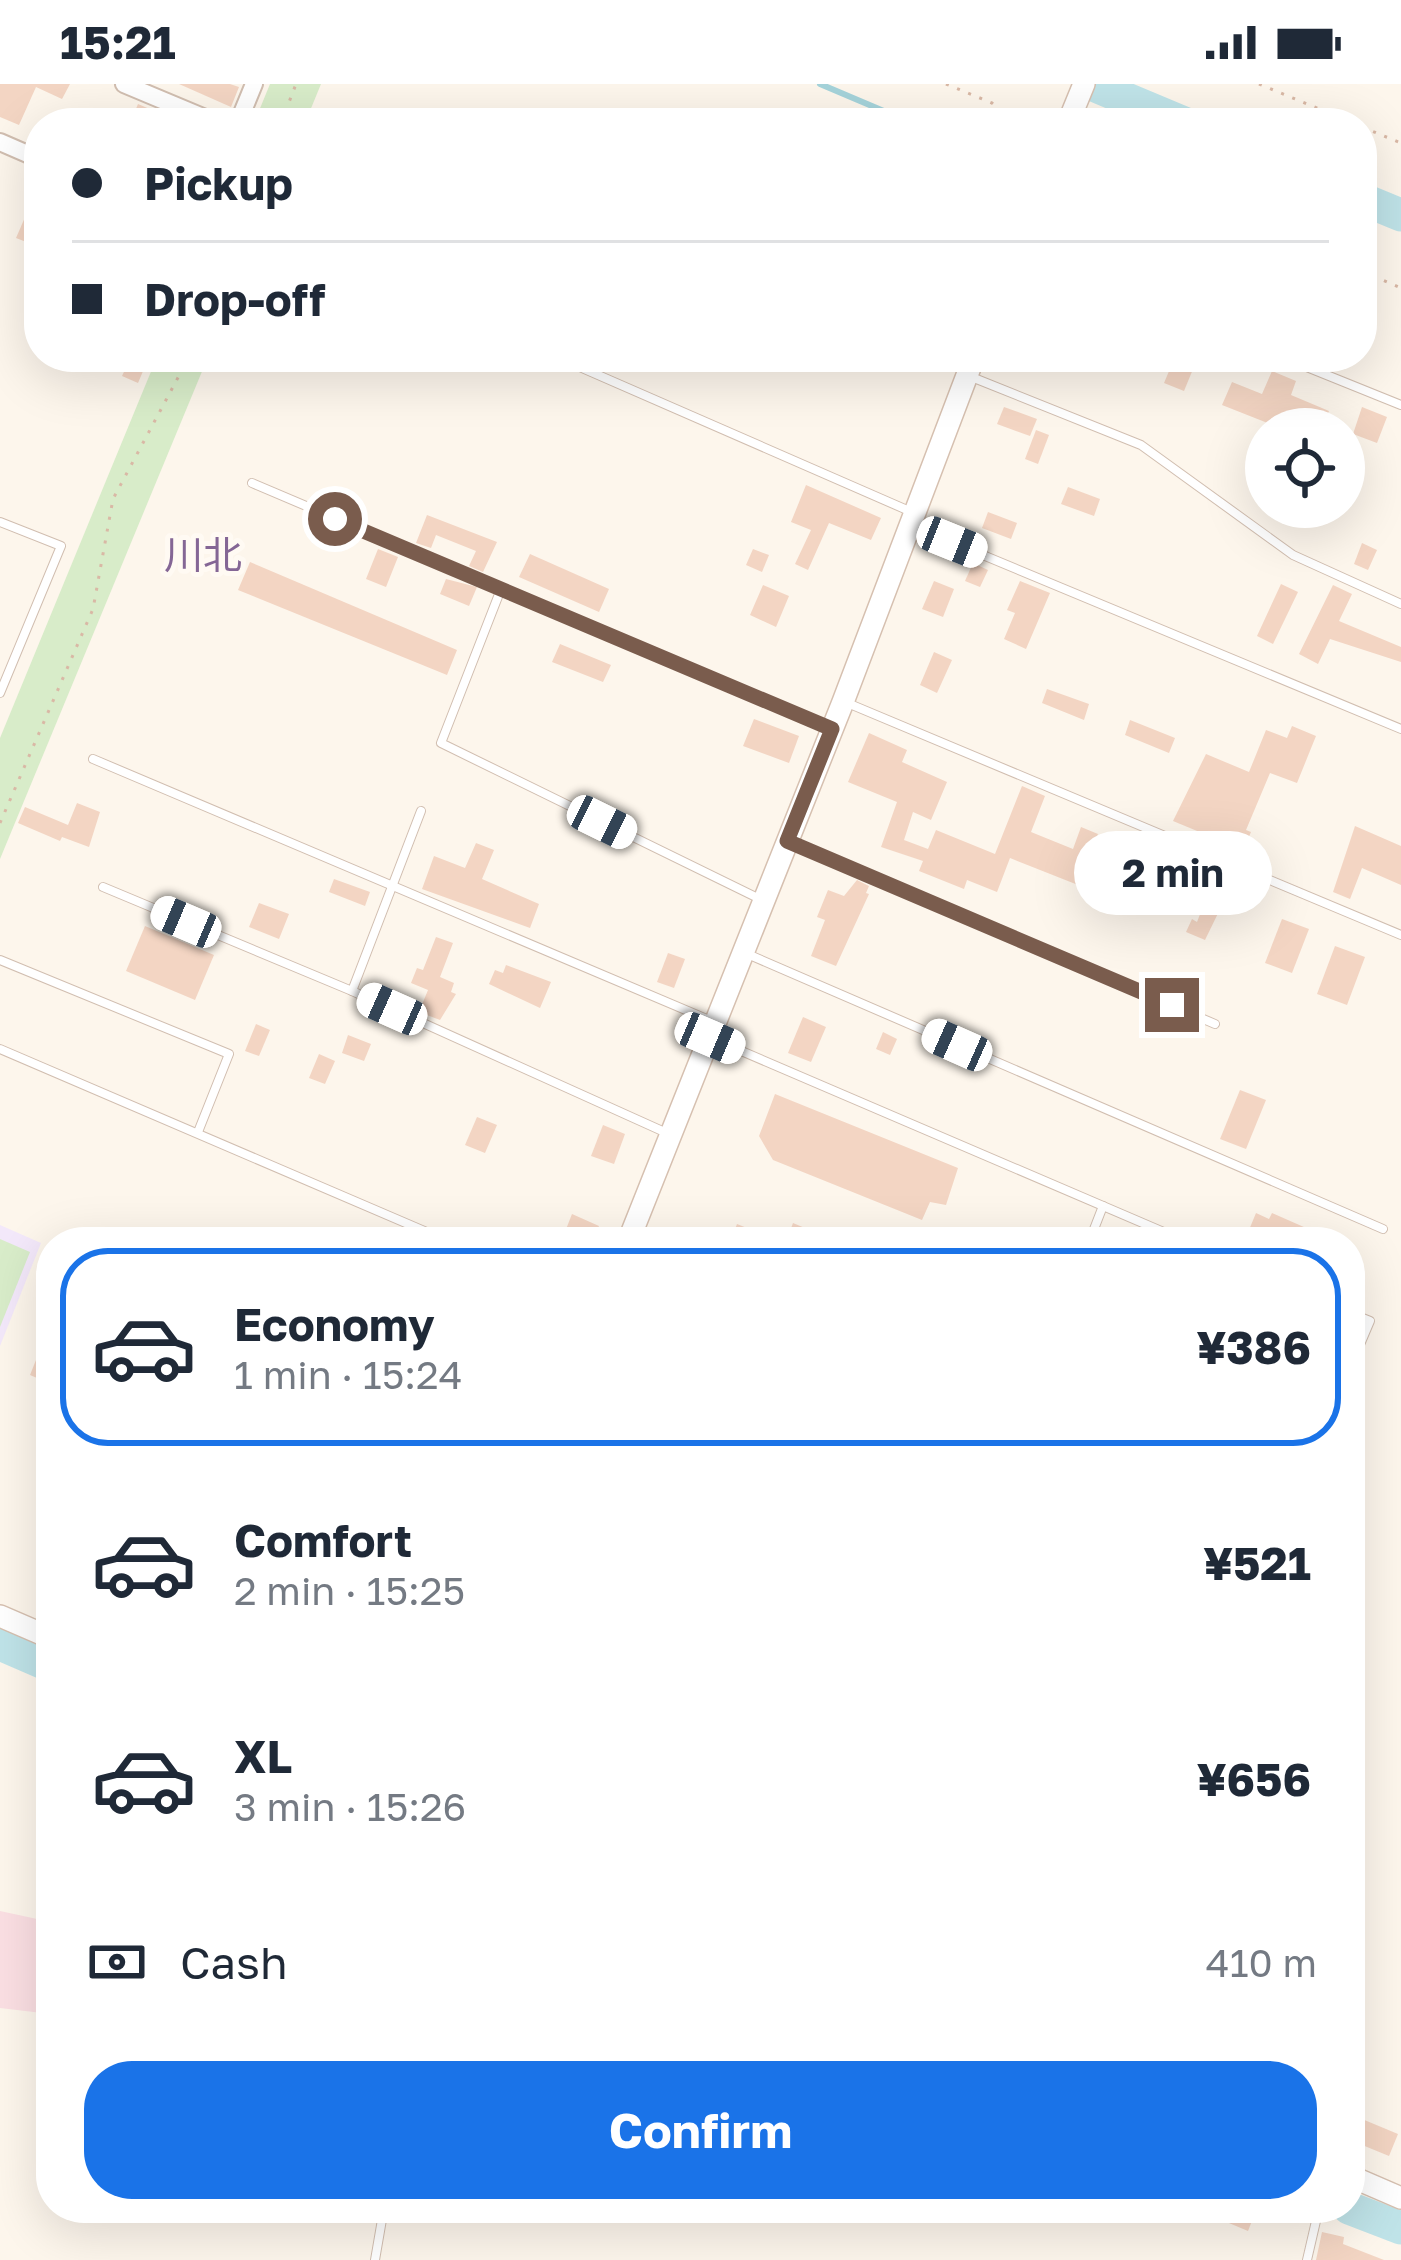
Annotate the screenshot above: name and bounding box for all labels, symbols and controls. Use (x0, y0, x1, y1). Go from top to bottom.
text: 15:21 (60, 15, 176, 69)
text: Pickup (144, 156, 293, 210)
text: Drop-off (144, 272, 325, 326)
map controls (1245, 408, 1365, 528)
button: locate (1245, 408, 1365, 528)
route start (308, 492, 362, 546)
car (912, 512, 992, 572)
district label: 川北 (164, 531, 242, 578)
car (562, 790, 642, 854)
callout: 2 min (1073, 831, 1271, 915)
text: 2 min (1122, 849, 1224, 896)
car (146, 891, 226, 953)
car (352, 978, 432, 1040)
route end (1145, 978, 1199, 1032)
car (670, 1007, 750, 1069)
car (917, 1014, 997, 1076)
icon: car (90, 1293, 198, 1401)
text: Economy (234, 1297, 435, 1351)
text: ¥386 (1196, 1320, 1311, 1374)
text: 1 min · 15:24 (234, 1351, 462, 1398)
icon: car (90, 1509, 198, 1617)
text: Comfort (234, 1513, 412, 1567)
text: ¥521 (1203, 1536, 1311, 1590)
text: 2 min · 15:25 (234, 1567, 465, 1614)
icon: car (90, 1725, 198, 1833)
text: XL (234, 1729, 292, 1783)
text: ¥656 (1197, 1752, 1311, 1806)
text: 3 min · 15:26 (234, 1783, 466, 1830)
icon: cash (84, 1929, 150, 1995)
text: Cash (180, 1935, 288, 1989)
text: 410 m (1206, 1939, 1317, 1986)
button: Confirm (84, 2061, 1317, 2199)

